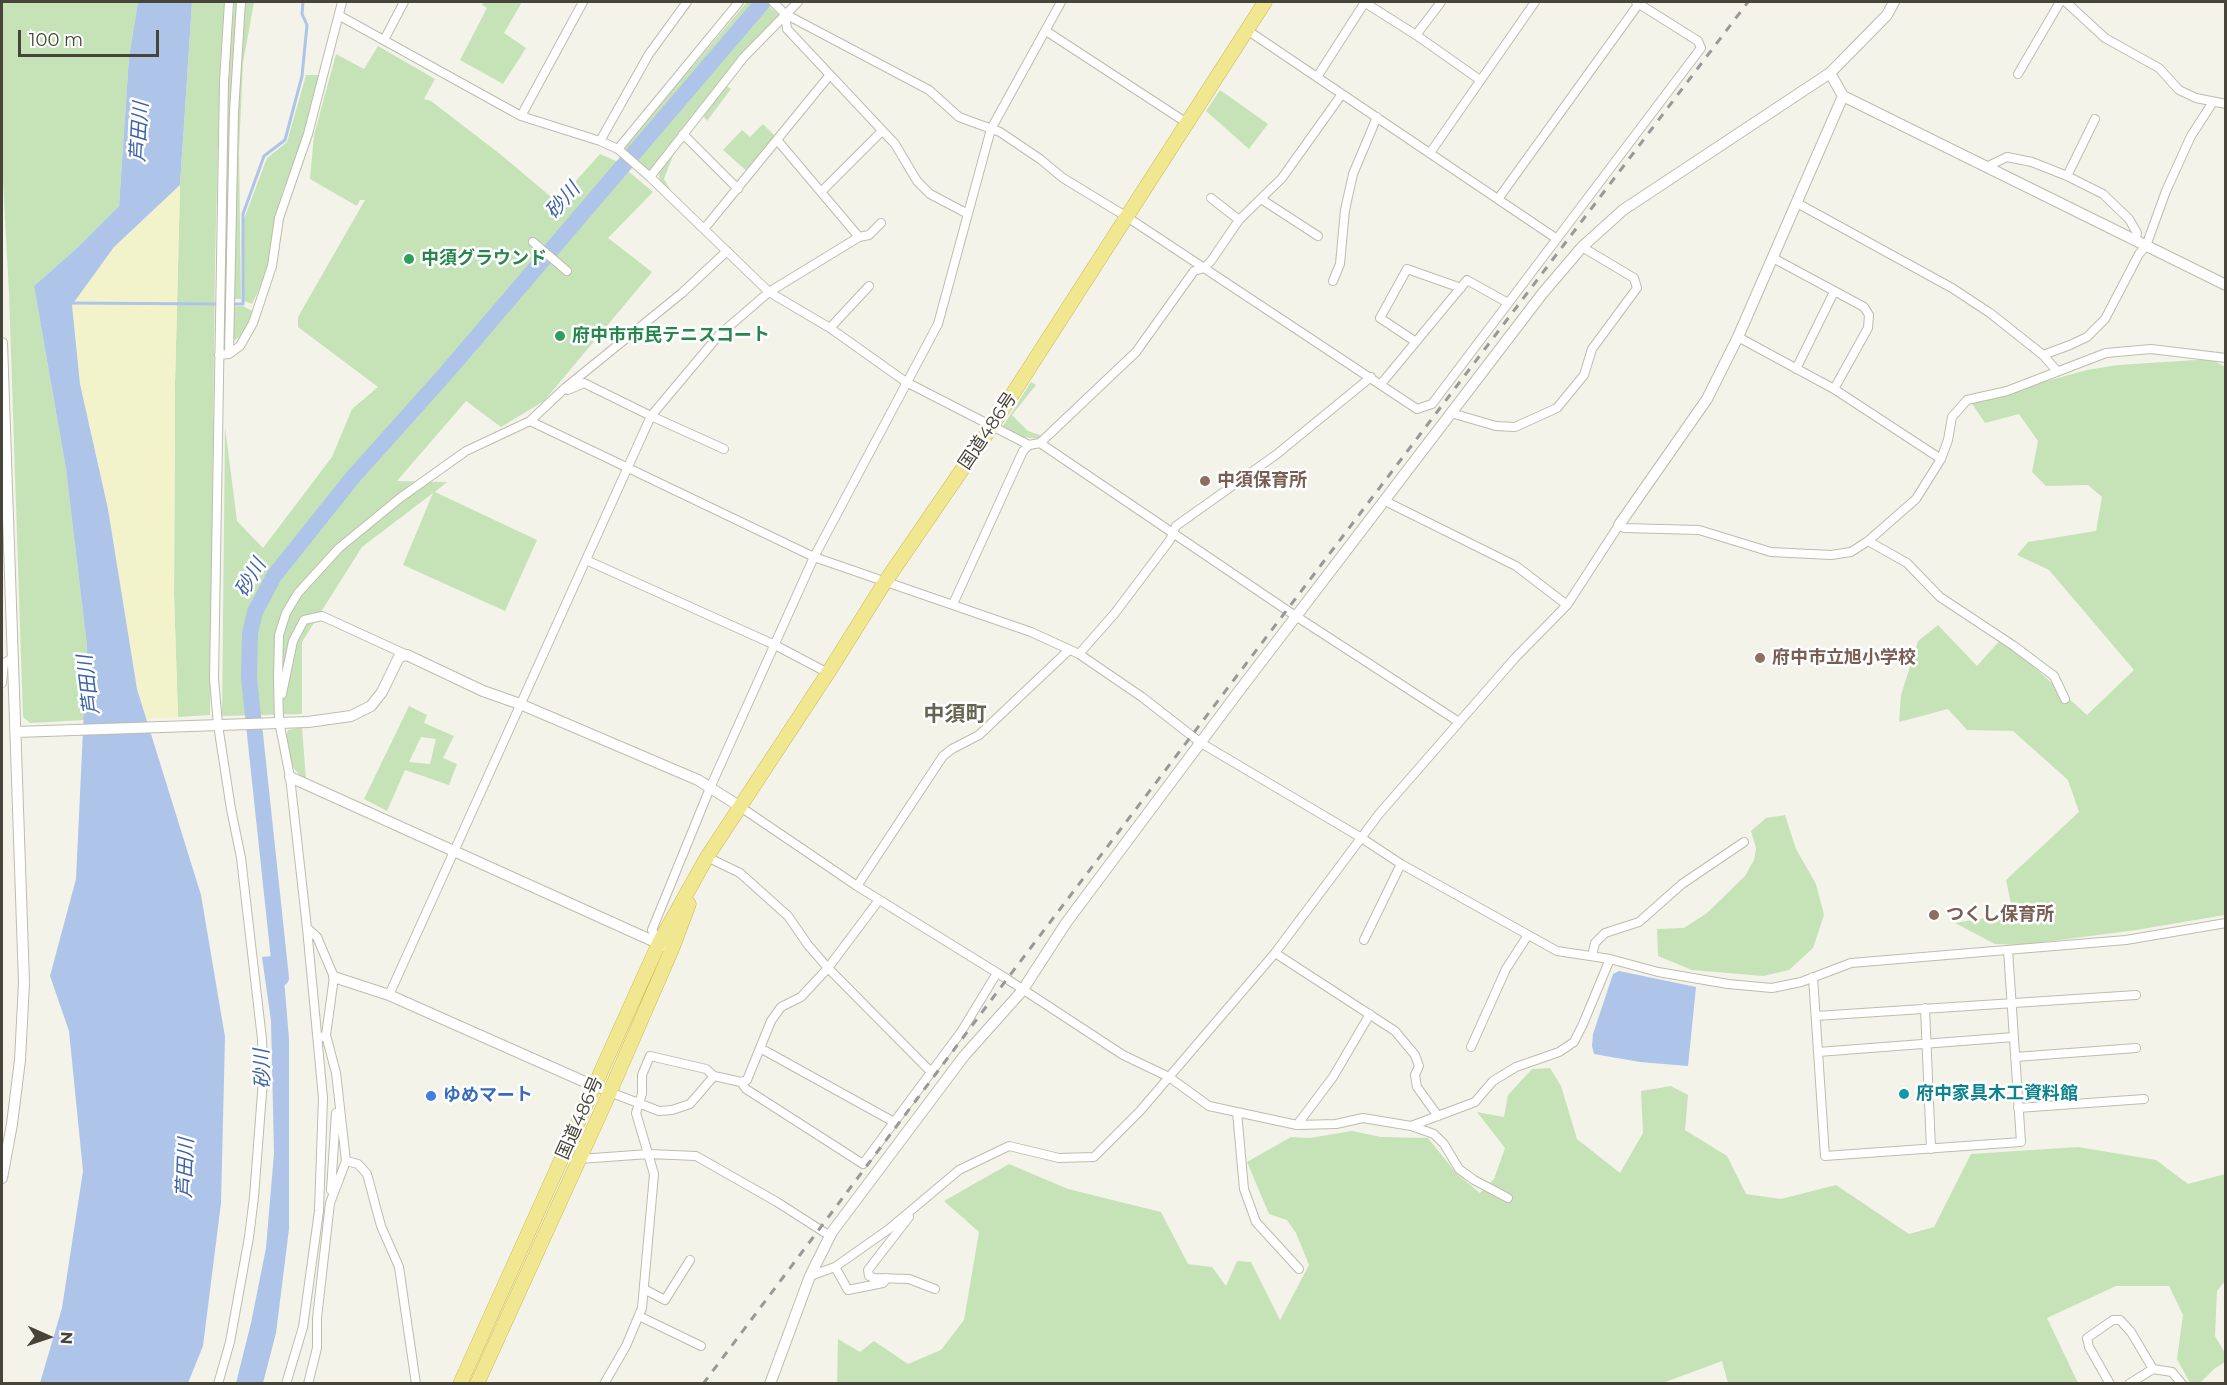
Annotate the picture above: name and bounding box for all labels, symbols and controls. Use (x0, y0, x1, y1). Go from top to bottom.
scale bar (21, 18, 162, 56)
text: 100 m (29, 29, 83, 51)
water label: 芦田川 (126, 101, 154, 163)
water label: 砂川 (541, 178, 585, 224)
place label: 中須グラウンド (421, 248, 547, 270)
marker: 中須グラウンド (402, 252, 416, 266)
place label: 府中市市民テニスコート (572, 325, 770, 347)
marker: 府中市市民テニスコート (553, 329, 567, 343)
street label: 国道486号 (954, 388, 1022, 474)
place label: 中須保育所 (1217, 470, 1307, 492)
marker: 中須保育所 (1198, 474, 1212, 488)
water label: 砂川 (231, 555, 271, 601)
place label: 府中市立旭小学校 (1772, 647, 1916, 669)
marker: 府中市立旭小学校 (1753, 651, 1767, 665)
water label: 芦田川 (73, 654, 105, 716)
district label: 中須町 (924, 702, 986, 728)
place label: つくし保育所 (1946, 904, 2054, 926)
marker: つくし保育所 (1927, 908, 1941, 922)
water label: 砂川 (250, 1049, 276, 1089)
street label: 国道486号 (552, 1073, 608, 1163)
place label: 府中家具木工資料館 (1916, 1083, 2078, 1105)
place label: ゆめマート (443, 1085, 533, 1107)
marker: 府中家具木工資料館 (1897, 1087, 1911, 1101)
marker: ゆめマート (424, 1089, 438, 1103)
water label: 芦田川 (173, 1138, 199, 1198)
north arrow (18, 1307, 78, 1367)
text: N (57, 1331, 76, 1345)

